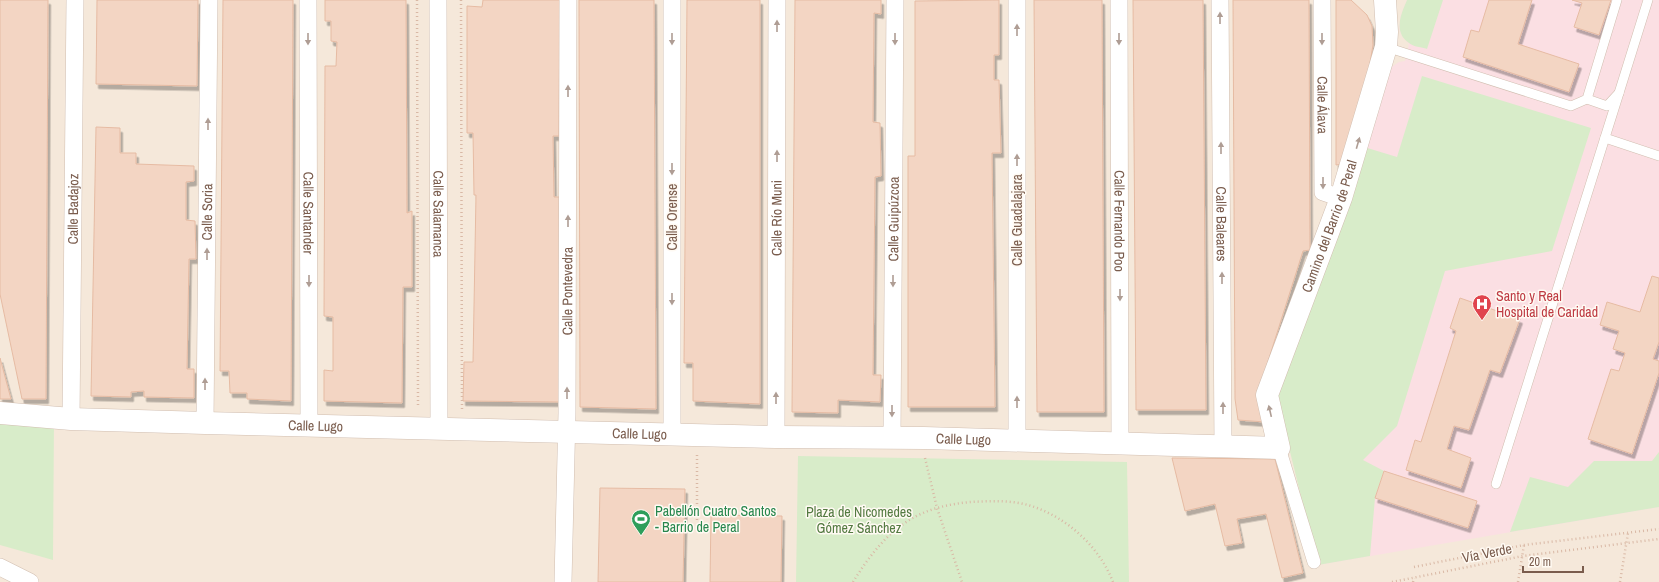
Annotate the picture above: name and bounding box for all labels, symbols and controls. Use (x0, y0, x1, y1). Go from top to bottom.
one-way arrow (1217, 12, 1224, 24)
one-way arrow (774, 19, 780, 32)
one-way arrow (1014, 23, 1020, 36)
one-way arrow (305, 33, 311, 46)
one-way arrow (669, 33, 675, 46)
one-way arrow (892, 33, 898, 46)
one-way arrow (1116, 33, 1122, 46)
one-way arrow (1319, 33, 1325, 46)
street label: Calle Álava (1313, 76, 1332, 134)
one-way arrow (565, 84, 571, 97)
one-way arrow (204, 118, 211, 130)
one-way arrow (1355, 137, 1361, 149)
one-way arrow (1218, 141, 1224, 154)
one-way arrow (774, 149, 780, 162)
one-way arrow (1014, 153, 1020, 166)
street label: Camino del Barrio de Peral (1297, 158, 1361, 295)
one-way arrow (669, 163, 675, 176)
street label: Calle Fernando Poo (1110, 170, 1129, 272)
street label: Calle Salamanca (429, 171, 448, 258)
street label: Calle Santander (299, 172, 318, 254)
street label: Calle Badajoz (64, 173, 82, 245)
street label: Calle Guadalajara (1008, 173, 1026, 266)
street label: Calle Guipúzcoa (884, 176, 903, 262)
one-way arrow (1320, 177, 1326, 190)
street label: Calle Río Muni (767, 180, 786, 256)
street label: Calle Soria (198, 183, 216, 241)
street label: Calle Orense (663, 184, 681, 251)
street label: Calle Baleares (1212, 187, 1231, 262)
one-way arrow (565, 214, 571, 227)
street label: Calle Pontevedra (558, 246, 576, 335)
one-way arrow (203, 248, 210, 260)
one-way arrow (1219, 271, 1225, 284)
one-way arrow (306, 275, 312, 288)
one-way arrow (890, 275, 896, 288)
place label: Santo y Real Hospital de Caridad (1496, 287, 1598, 321)
one-way arrow (1117, 289, 1123, 302)
one-way arrow (669, 293, 675, 306)
hospital icon: Santo y Real Hospital de Caridad (1471, 293, 1493, 321)
one-way arrow (202, 378, 209, 390)
one-way arrow (564, 386, 570, 399)
one-way arrow (773, 391, 779, 404)
one-way arrow (1014, 395, 1020, 408)
one-way arrow (1220, 401, 1226, 414)
one-way arrow (1267, 404, 1273, 417)
one-way arrow (889, 405, 895, 418)
street label: Calle Lugo (288, 416, 343, 435)
street label: Calle Lugo (612, 424, 667, 443)
street label: Calle Lugo (936, 429, 991, 449)
place label: Pabellón Cuatro Santos - Barrio de Peral (655, 502, 777, 536)
park label: Plaza de Nicomedes Gómez Sánchez (806, 503, 912, 537)
sports icon: Pabellón Cuatro Santos - Barrio de Peral (630, 508, 652, 536)
street label: Vía Verde (1461, 539, 1513, 567)
scale bar (1523, 548, 1583, 574)
text: 20 m (1529, 554, 1551, 570)

